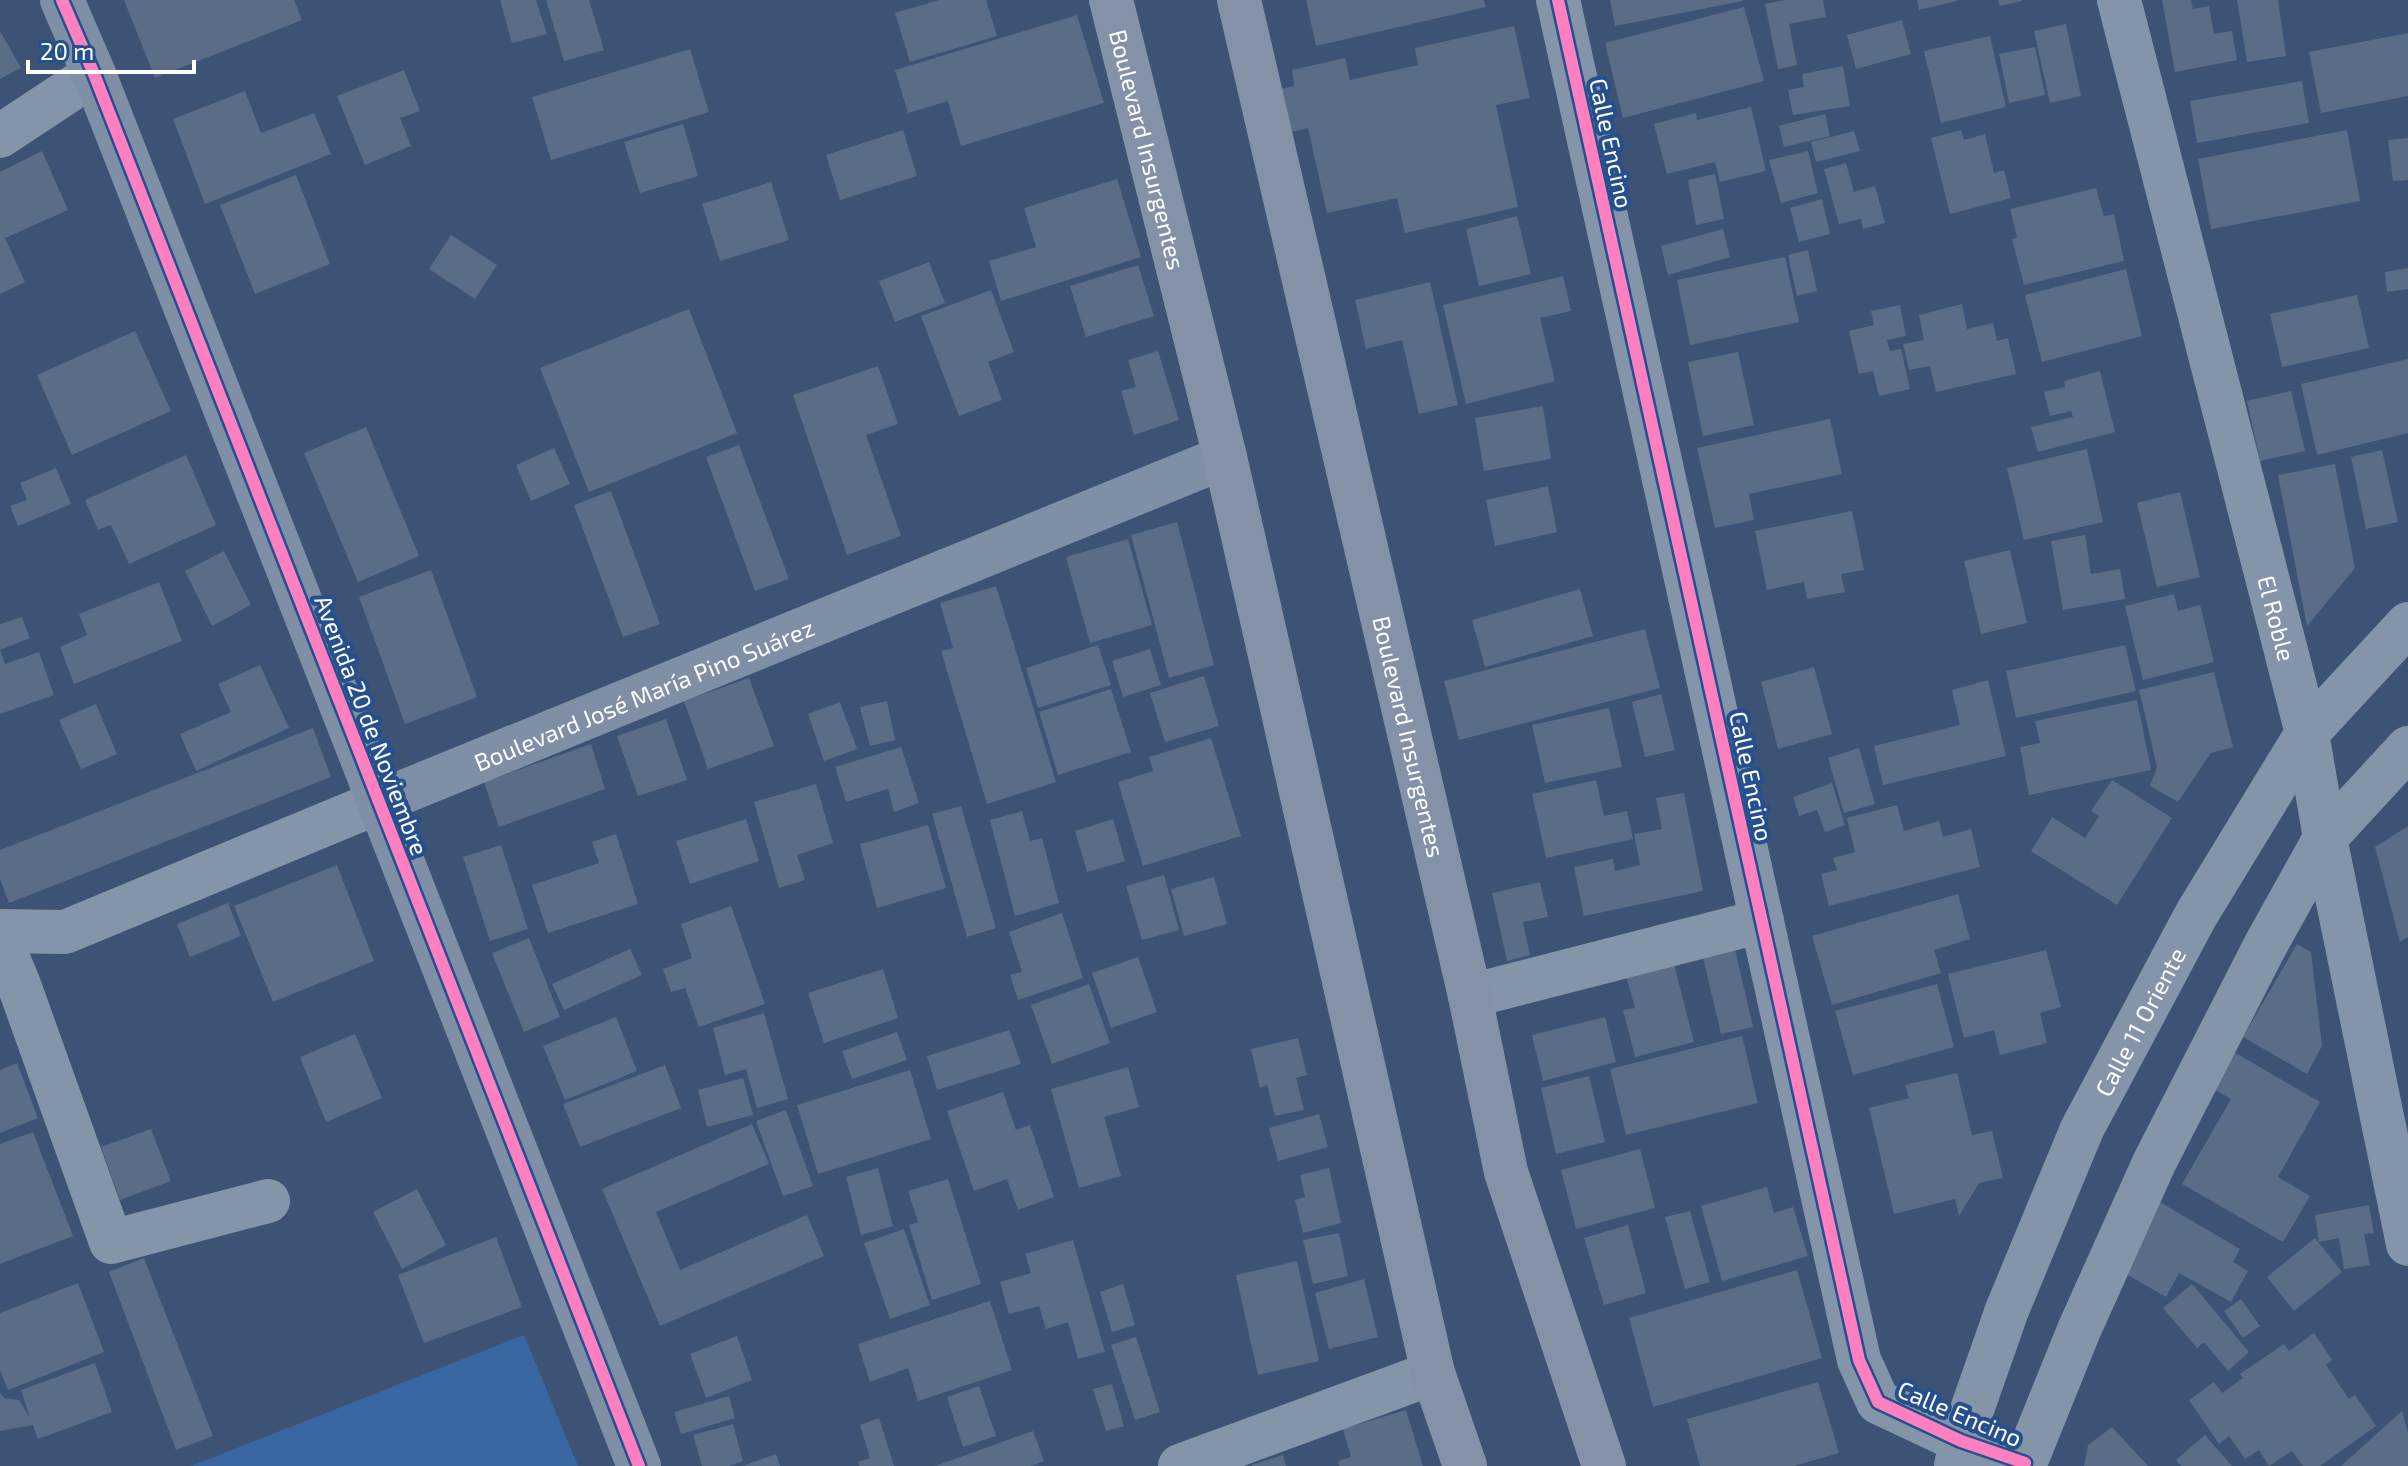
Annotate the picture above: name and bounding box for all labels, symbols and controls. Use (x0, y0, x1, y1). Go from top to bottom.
scale bar (28, 24, 194, 74)
street label: Boulevard Insurgentes (1104, 26, 1192, 273)
text: 20 m (40, 36, 94, 65)
street label: Calle Encino (1584, 75, 1640, 211)
street label: El Roble (2253, 572, 2302, 664)
street label: Avenida 20 de Noviembre (309, 591, 435, 859)
street label: Boulevard José María Pino Suárez (470, 612, 818, 776)
street label: Boulevard Insurgentes (1368, 613, 1452, 860)
street label: Calle Encino (1724, 708, 1780, 844)
street label: Calle 11 Oriente (2088, 942, 2191, 1101)
street label: Calle Encino (1894, 1374, 2026, 1452)

